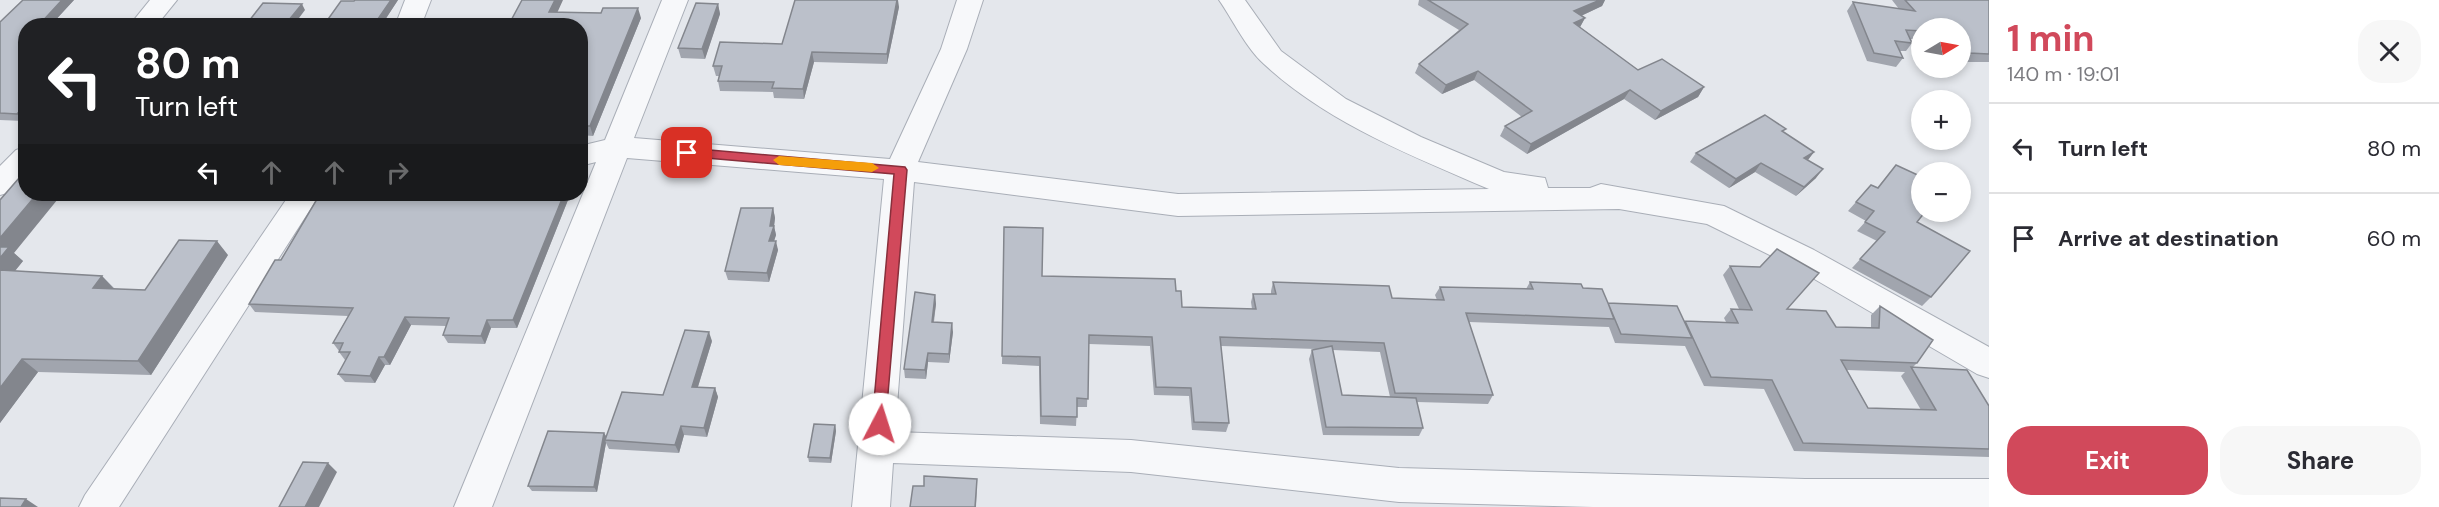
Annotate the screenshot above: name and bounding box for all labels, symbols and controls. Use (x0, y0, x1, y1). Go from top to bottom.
text: 1 min (2007, 15, 2095, 62)
north arrow (1911, 18, 1971, 78)
map controls (1911, 18, 1971, 222)
button: close (2358, 20, 2421, 83)
text: 80 m (135, 36, 241, 91)
icon: left (36, 42, 114, 120)
text: 140 m · 19:01 (2007, 61, 2120, 87)
text: Turn left (135, 89, 238, 124)
button: + (1911, 90, 1971, 150)
pin (661, 127, 712, 178)
icon: left (2007, 132, 2040, 165)
text: Turn left (2058, 134, 2148, 163)
text: 80 m (2367, 134, 2421, 163)
icon: arrive (670, 136, 703, 169)
icon: left (192, 156, 225, 189)
icon: ahead (255, 156, 288, 189)
icon: ahead (318, 156, 351, 189)
icon: right (381, 156, 414, 189)
button: − (1911, 162, 1971, 222)
icon: arrive (2007, 222, 2040, 255)
text: Arrive at destination (2058, 224, 2279, 253)
text: 60 m (2367, 224, 2421, 253)
position arrow (848, 392, 912, 456)
button: Exit (2007, 426, 2208, 495)
button: Share (2220, 426, 2421, 495)

